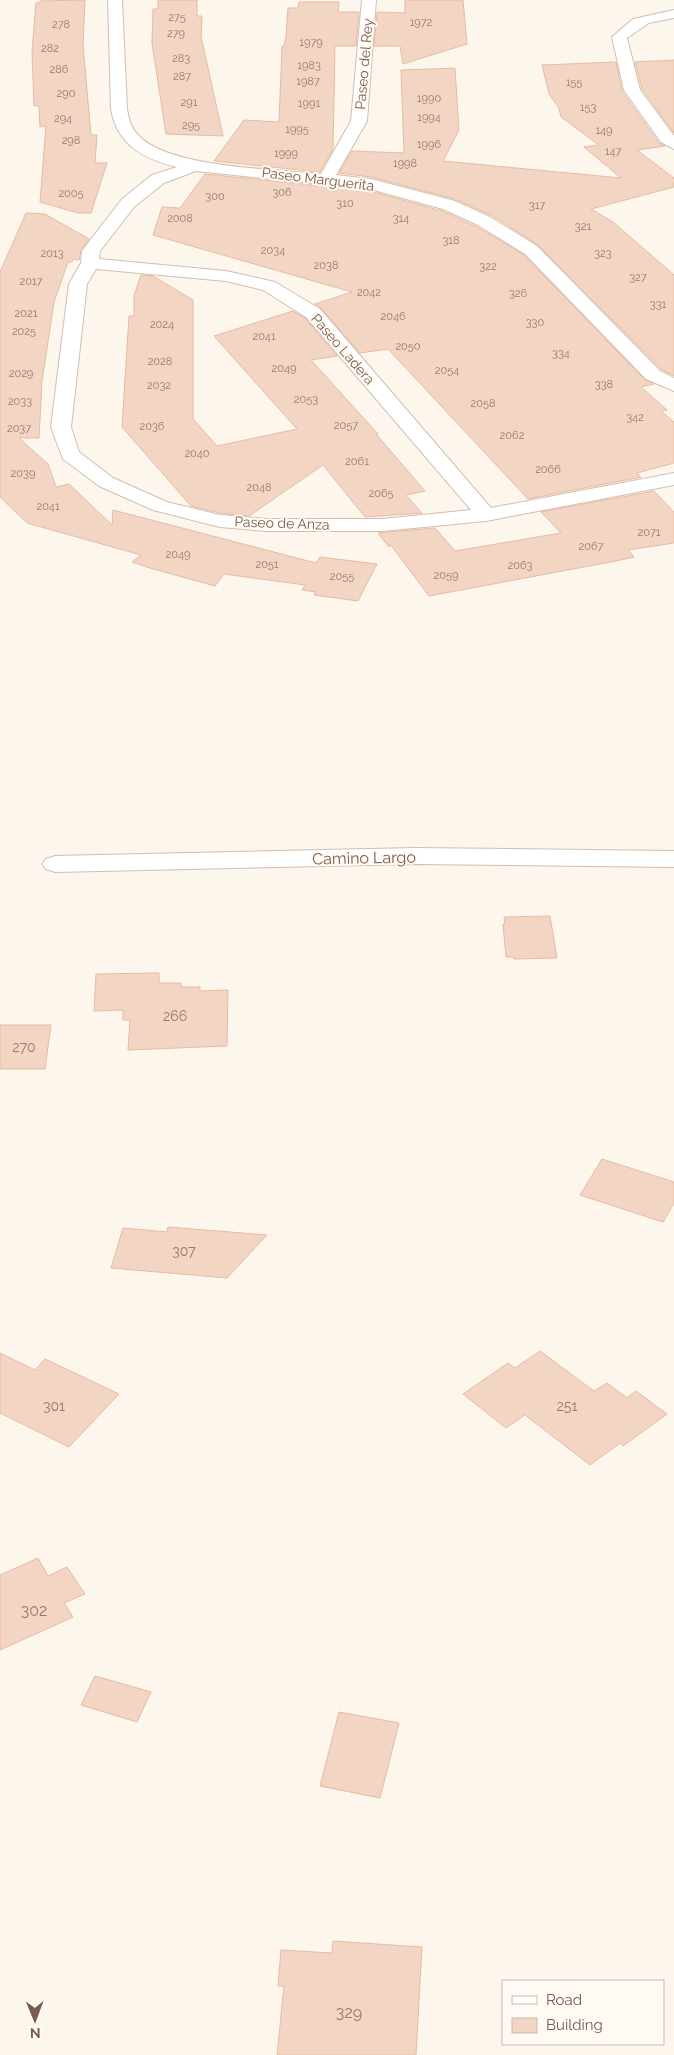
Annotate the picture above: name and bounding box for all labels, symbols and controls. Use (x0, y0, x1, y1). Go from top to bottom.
house number: 275 (168, 11, 186, 24)
house number: 1972 (410, 16, 433, 29)
street label: Paseo del Rey (352, 17, 376, 110)
house number: 278 (52, 18, 70, 31)
house number: 279 (167, 27, 185, 40)
house number: 1979 (299, 36, 323, 49)
house number: 282 (41, 42, 59, 55)
house number: 283 (172, 52, 190, 65)
house number: 1983 (297, 59, 321, 72)
house number: 286 (50, 63, 69, 76)
house number: 287 (173, 70, 191, 83)
house number: 1987 (296, 75, 320, 88)
house number: 155 (566, 76, 582, 89)
house number: 290 (57, 87, 76, 100)
house number: 1990 (417, 92, 441, 105)
house number: 291 (181, 96, 198, 109)
house number: 1991 (298, 97, 320, 110)
house number: 153 (580, 101, 596, 114)
house number: 1994 (417, 111, 441, 124)
house number: 294 (54, 112, 72, 125)
house number: 295 (182, 119, 200, 132)
house number: 1995 (285, 123, 309, 136)
house number: 149 (595, 124, 613, 137)
house number: 298 (62, 134, 80, 147)
house number: 1996 (417, 138, 441, 151)
house number: 147 (605, 145, 621, 158)
house number: 1999 (274, 147, 298, 160)
house number: 1998 (393, 157, 417, 170)
street label: Paseo Marguerita (261, 164, 375, 194)
house number: 306 (272, 186, 292, 199)
house number: 2005 (58, 187, 84, 200)
house number: 300 (205, 190, 225, 203)
house number: 310 (336, 197, 354, 210)
house number: 317 (529, 199, 545, 212)
house number: 2008 (167, 212, 193, 225)
house number: 314 (393, 212, 409, 225)
house number: 321 (575, 220, 591, 233)
house number: 318 (442, 234, 460, 247)
house number: 2034 (261, 244, 285, 257)
house number: 2013 (40, 247, 64, 260)
house number: 323 (594, 247, 612, 260)
house number: 2038 (314, 259, 338, 272)
house number: 322 (479, 260, 497, 273)
house number: 327 (629, 271, 647, 284)
house number: 2017 (20, 275, 43, 288)
house number: 2042 (357, 286, 381, 299)
house number: 326 (509, 287, 527, 300)
house number: 331 (650, 298, 667, 311)
house number: 2021 (15, 307, 38, 320)
street label: Paseo Ladera (308, 310, 378, 388)
house number: 2046 (380, 310, 406, 323)
house number: 330 (526, 316, 545, 329)
house number: 2024 (150, 318, 174, 331)
house number: 2025 (12, 325, 36, 338)
house number: 2041 (252, 330, 276, 343)
house number: 2050 (395, 340, 421, 353)
house number: 334 (552, 347, 570, 360)
house number: 2028 (148, 355, 172, 368)
house number: 2049 (272, 362, 296, 375)
house number: 2054 (435, 364, 459, 377)
house number: 2029 (9, 367, 33, 380)
house number: 338 (595, 378, 613, 391)
house number: 2032 (147, 379, 171, 392)
house number: 2053 (294, 393, 318, 406)
house number: 2033 (8, 395, 32, 408)
house number: 2058 (471, 397, 495, 410)
house number: 342 (626, 411, 644, 424)
house number: 2057 (334, 419, 358, 432)
house number: 2036 (140, 420, 165, 433)
house number: 2037 (7, 422, 31, 435)
house number: 2062 (500, 429, 525, 442)
house number: 2040 (184, 447, 210, 460)
house number: 2061 (345, 455, 369, 468)
house number: 2066 (535, 463, 561, 476)
house number: 2039 (11, 467, 35, 480)
house number: 2048 (247, 481, 272, 494)
house number: 2065 (368, 487, 394, 500)
house number: 2041 (36, 500, 60, 513)
street label: Paseo de Anza (234, 513, 330, 533)
house number: 2071 (638, 526, 661, 539)
house number: 2067 (579, 540, 604, 553)
house number: 2049 (166, 548, 190, 561)
house number: 2051 (255, 558, 279, 571)
house number: 2063 (508, 559, 533, 572)
house number: 2059 (434, 569, 458, 582)
house number: 2055 (330, 570, 354, 583)
street label: Camino Largo (312, 848, 416, 868)
house number: 266 (163, 1008, 187, 1024)
house number: 270 (12, 1039, 36, 1055)
house number: 307 (172, 1243, 196, 1259)
house number: 301 (43, 1398, 65, 1414)
house number: 251 (557, 1398, 577, 1414)
house number: 302 (21, 1601, 47, 1620)
legend (502, 1980, 664, 2045)
text: Road (546, 1991, 582, 2009)
north arrow (10, 1995, 60, 2045)
house number: 329 (336, 2003, 362, 2022)
text: Building (546, 2016, 603, 2034)
text: N (30, 2025, 41, 2041)

